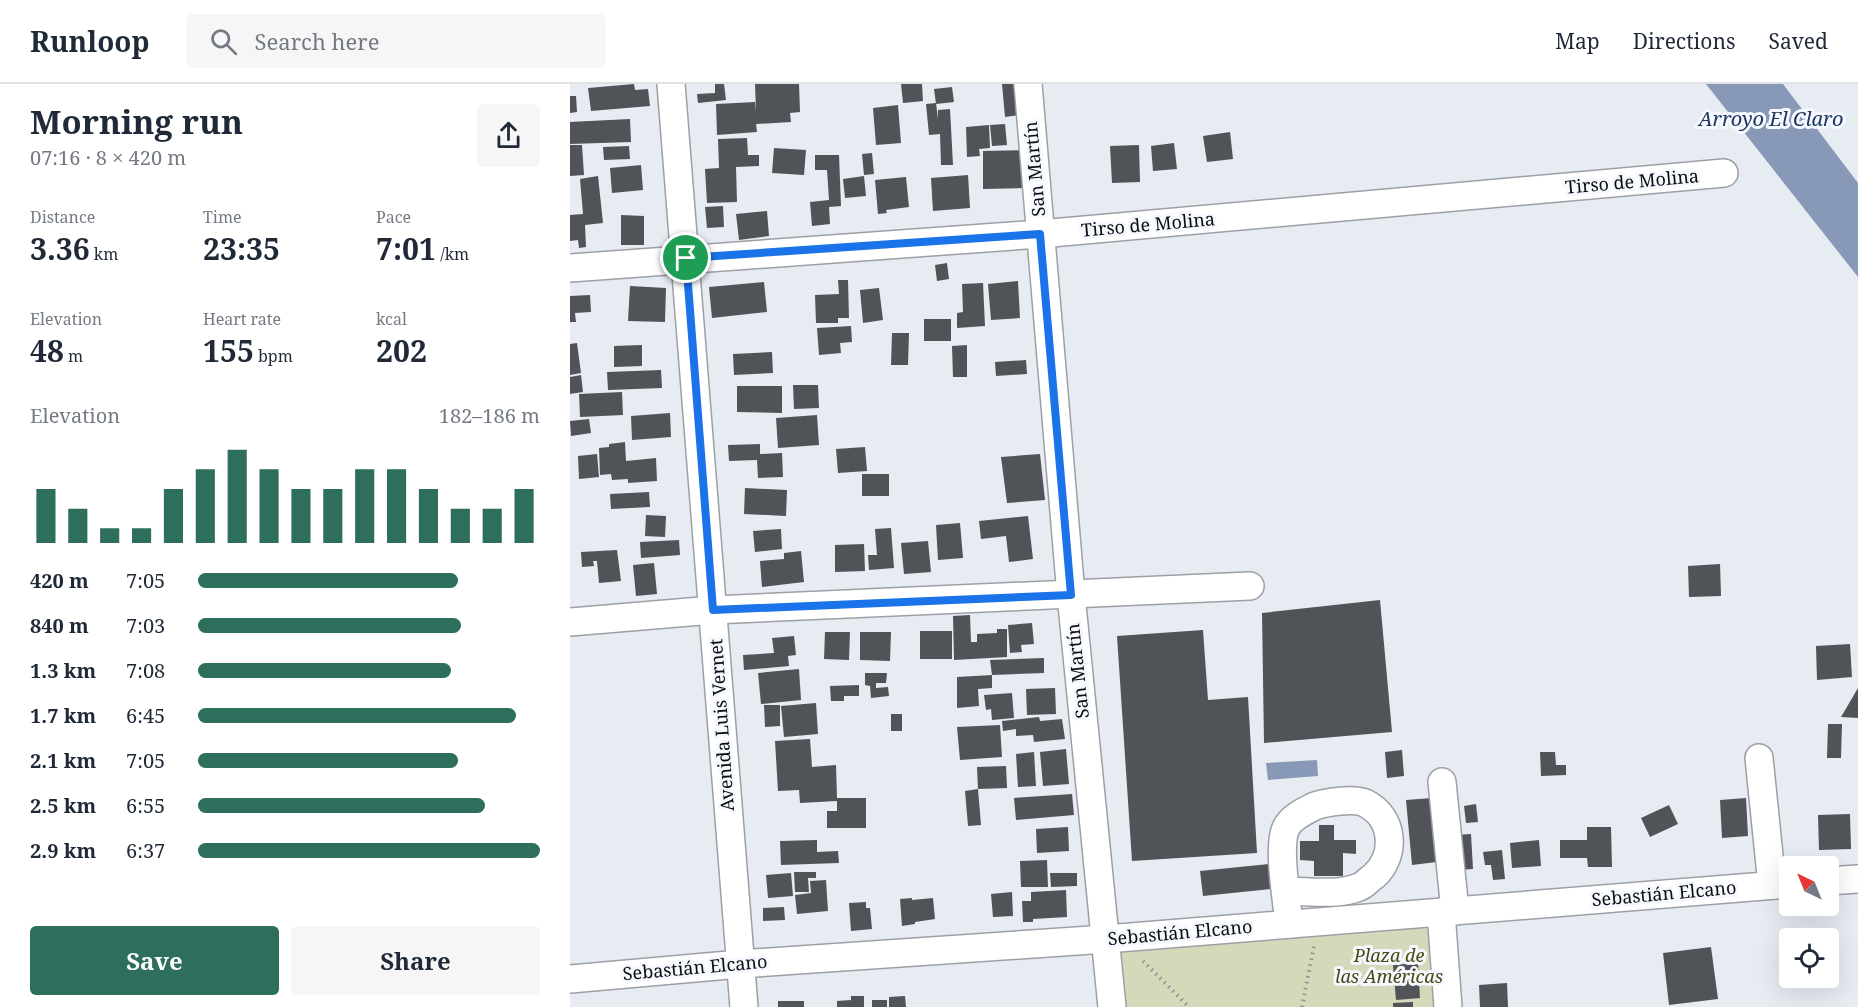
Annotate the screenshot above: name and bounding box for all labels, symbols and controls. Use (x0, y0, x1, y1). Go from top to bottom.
search box (186, 14, 606, 68)
text: Runloop (30, 22, 150, 60)
icon: search (207, 25, 240, 58)
text: Search here (255, 26, 379, 56)
text: Map (1555, 27, 1600, 55)
text: Directions (1633, 27, 1735, 55)
text: Saved (1768, 27, 1828, 55)
text: Morning run (30, 99, 243, 144)
button: share (477, 104, 540, 167)
water label: Arroyo El Claro (1696, 105, 1844, 132)
street label: San Martín (1018, 120, 1050, 218)
text: 07:16 · 8 × 420 m (30, 144, 186, 171)
street label: Tirso de Molina (1564, 163, 1700, 199)
text: Distance (30, 206, 95, 228)
text: Time (203, 206, 242, 228)
text: Pace (376, 206, 411, 228)
street label: Tirso de Molina (1080, 206, 1216, 242)
text: 3.36 (30, 228, 90, 269)
text: 23:35 (203, 228, 280, 269)
text: 7:01 (376, 228, 436, 269)
pin (660, 232, 711, 283)
icon: arrive (669, 241, 702, 274)
text: km (90, 243, 118, 265)
text: /km (436, 243, 469, 265)
text: Elevation (30, 308, 102, 330)
text: Heart rate (203, 308, 281, 330)
text: kcal (376, 308, 407, 330)
text: 48 (30, 330, 64, 371)
text: 155 (203, 330, 254, 371)
text: 202 (376, 330, 427, 371)
text: m (64, 345, 83, 367)
text: bpm (254, 345, 293, 367)
text: Elevation (30, 402, 120, 429)
text: 182–186 m (439, 402, 540, 429)
text: 420 m (30, 567, 89, 594)
text: 7:05 (126, 567, 165, 594)
text: 840 m (30, 612, 89, 639)
text: 7:03 (126, 612, 165, 639)
street label: San Martín (1060, 622, 1094, 720)
street label: Avenida Luis Vernet (703, 638, 739, 812)
text: 1.3 km (30, 657, 96, 684)
text: 7:08 (126, 657, 165, 684)
text: 1.7 km (30, 702, 96, 729)
text: 6:45 (126, 702, 165, 729)
text: 2.1 km (30, 747, 96, 774)
text: 7:05 (126, 747, 165, 774)
text: 2.5 km (30, 792, 96, 819)
text: 6:55 (126, 792, 165, 819)
text: 2.9 km (30, 837, 96, 864)
text: 6:37 (126, 837, 165, 864)
north arrow (1779, 856, 1839, 916)
map controls (1779, 856, 1839, 988)
street label: Sebastián Elcano (1591, 875, 1737, 911)
street label: Sebastián Elcano (1107, 914, 1253, 950)
button: Save (30, 926, 279, 995)
button: Share (291, 926, 540, 995)
button: locate (1779, 928, 1839, 988)
park label: Plaza de las Américas (1335, 943, 1443, 988)
street label: Sebastián Elcano (622, 949, 768, 985)

